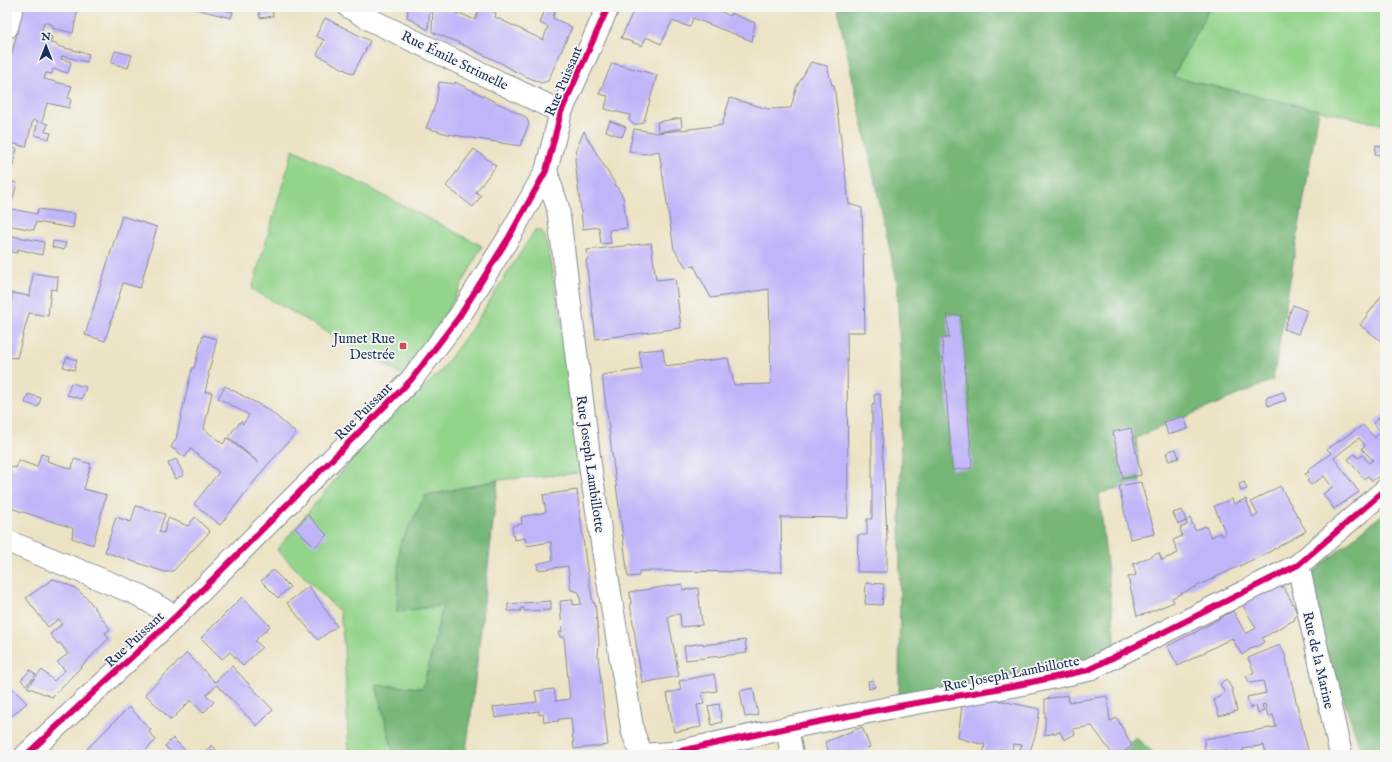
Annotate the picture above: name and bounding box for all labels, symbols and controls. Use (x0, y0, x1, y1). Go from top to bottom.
north arrow (26, 26, 66, 66)
street label: Rue Émile Strimelle (398, 26, 512, 95)
text: N (40, 30, 51, 44)
street label: Rue Puissant (541, 43, 587, 119)
place label: Jumet Rue Destrée (331, 330, 396, 364)
marker: Jumet Rue Destrée (398, 341, 408, 351)
street label: Rue Puissant (331, 379, 397, 444)
street label: Rue Joseph Lambillotte (571, 394, 609, 535)
street label: Rue Puissant (101, 608, 168, 672)
street label: Rue de la Marine (1298, 610, 1338, 711)
street label: Rue Joseph Lambillotte (941, 652, 1082, 696)

